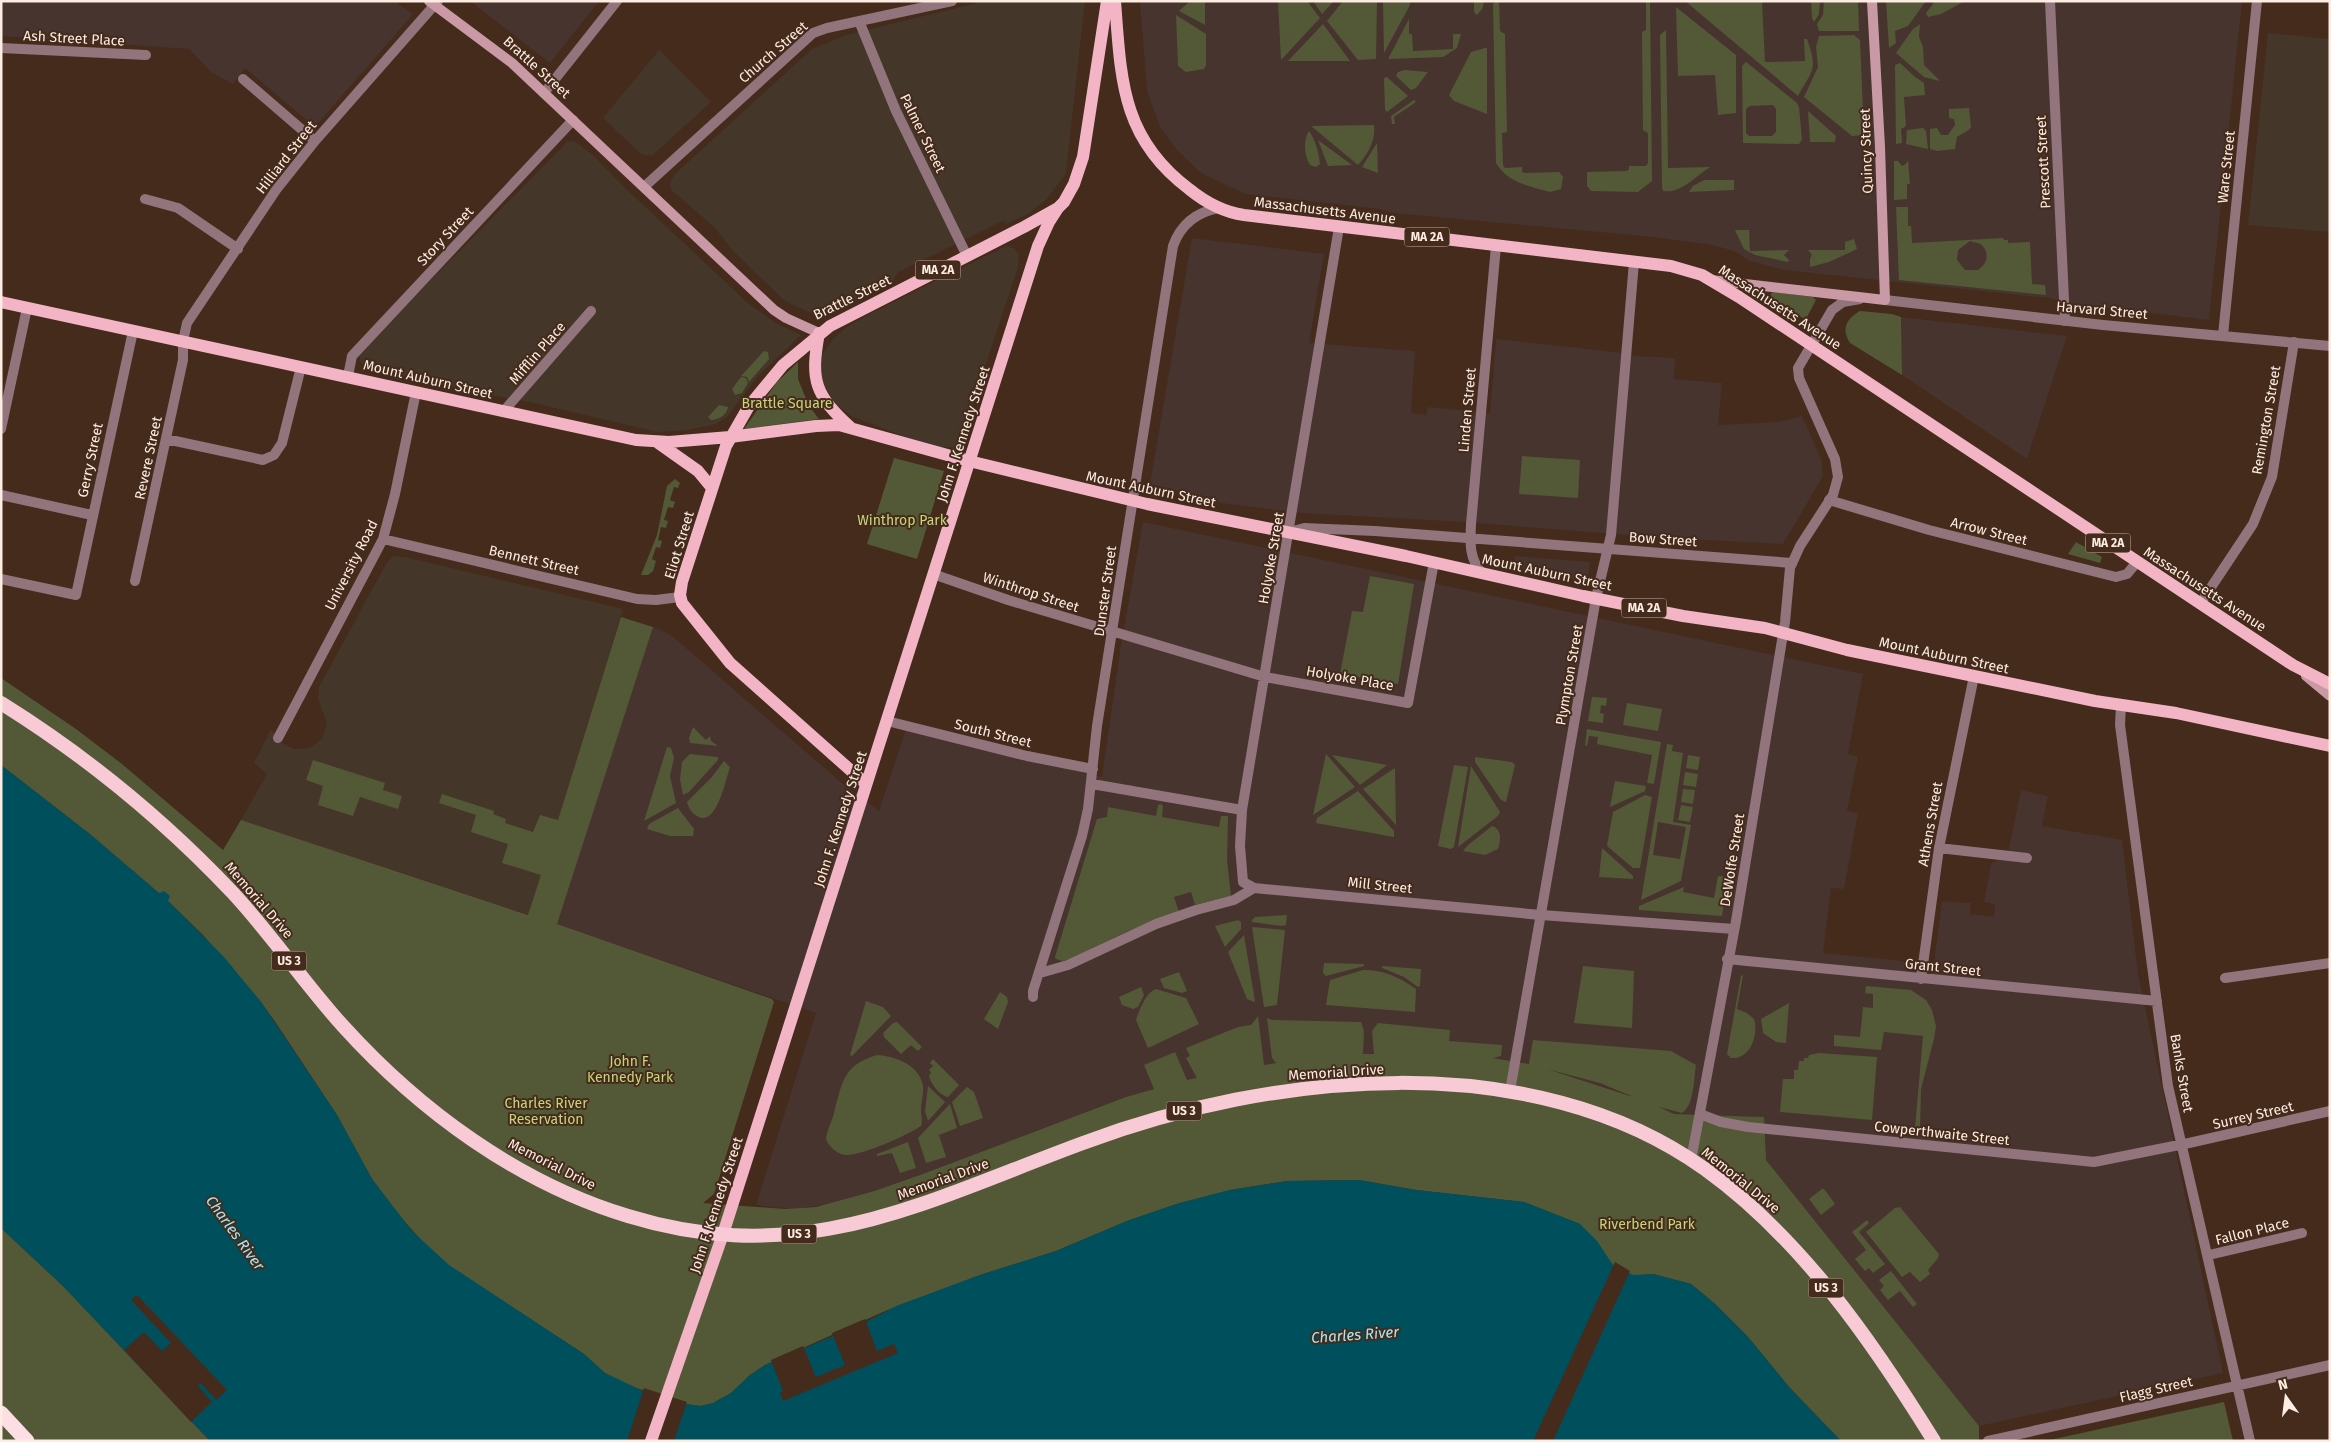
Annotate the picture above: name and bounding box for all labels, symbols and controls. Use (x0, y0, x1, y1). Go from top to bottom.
street label: Church Street (735, 17, 812, 87)
street label: Ash Street Place (23, 27, 125, 50)
street label: Brattle Street (500, 33, 574, 103)
street label: Palmer Street (896, 91, 949, 176)
street label: Quincy Street (1856, 107, 1876, 194)
street label: Prescott Street (2033, 114, 2054, 209)
street label: Hilliard Street (253, 117, 321, 197)
street label: Ware Street (2214, 129, 2239, 204)
street label: Massachusetts Avenue (1253, 193, 1397, 228)
street label: Story Street (414, 203, 478, 269)
road number: MA 2A (1404, 228, 1450, 246)
road number: MA 2A (916, 260, 960, 280)
street label: Massachusetts Avenue (1715, 261, 1844, 353)
street label: Brattle Street (811, 271, 895, 324)
street label: Harvard Street (2055, 298, 2149, 323)
street label: Mifflin Place (506, 319, 569, 388)
street label: Mount Auburn Street (362, 356, 495, 403)
street label: John F. Kennedy Street (933, 363, 994, 504)
street label: Remington Street (2249, 363, 2285, 476)
street label: Linden Street (1455, 366, 1480, 453)
park label: Brattle Square (742, 395, 832, 412)
street label: Revere Street (131, 414, 166, 501)
street label: Gerry Street (74, 420, 107, 499)
street label: Mount Auburn Street (1085, 467, 1218, 512)
street label: Eliot Street (661, 508, 698, 581)
street label: Holyoke Street (1255, 510, 1288, 605)
park label: Winthrop Park (857, 512, 948, 529)
street label: Arrow Street (1949, 514, 2030, 549)
street label: University Road (321, 517, 382, 613)
street label: Bow Street (1628, 529, 1699, 550)
road number: MA 2A (2086, 534, 2130, 552)
street label: Bennett Street (487, 542, 582, 579)
street label: Massachusetts Avenue (2140, 543, 2269, 635)
street label: Dunster Street (1091, 544, 1120, 638)
street label: Mount Auburn Street (1481, 550, 1614, 595)
street label: Winthrop Street (981, 569, 1082, 616)
road number: MA 2A (1622, 598, 1666, 618)
street label: Plympton Street (1552, 622, 1587, 727)
street label: Mount Auburn Street (1878, 633, 2011, 678)
street label: Holyoke Place (1305, 662, 1395, 695)
street label: South Street (953, 716, 1034, 752)
street label: John F. Kennedy Street (810, 748, 871, 889)
street label: Athens Street (1915, 780, 1946, 868)
street label: DeWolfe Street (1717, 811, 1748, 908)
street label: Memorial Drive (221, 858, 297, 942)
street label: Mill Street (1347, 874, 1414, 897)
road number: US 3 (272, 951, 306, 970)
street label: Grant Street (1904, 955, 1983, 980)
street label: Banks Street (2166, 1032, 2197, 1115)
park label: John F. Kennedy Park (587, 1053, 674, 1086)
street label: Memorial Drive (1287, 1061, 1385, 1084)
park label: Charles River Reservation (504, 1095, 588, 1128)
street label: Surrey Street (2211, 1098, 2296, 1133)
road number: US 3 (1166, 1102, 1202, 1120)
street label: Cowperthwaite Street (1873, 1118, 2011, 1149)
street label: John F. Kennedy Street (686, 1134, 747, 1275)
street label: Memorial Drive (505, 1135, 598, 1194)
street label: Memorial Drive (1698, 1144, 1783, 1217)
street label: Memorial Drive (895, 1155, 991, 1204)
water label: Charles River (202, 1192, 269, 1275)
street label: Fallon Place (2213, 1214, 2291, 1249)
park label: Riverbend Park (1599, 1216, 1696, 1233)
road number: US 3 (782, 1224, 816, 1244)
road number: US 3 (1808, 1278, 1844, 1298)
water label: Charles River (1311, 1323, 1401, 1347)
north arrow (2261, 1372, 2311, 1422)
street label: Flagg Street (2118, 1373, 2195, 1406)
text: N (2276, 1375, 2290, 1394)

